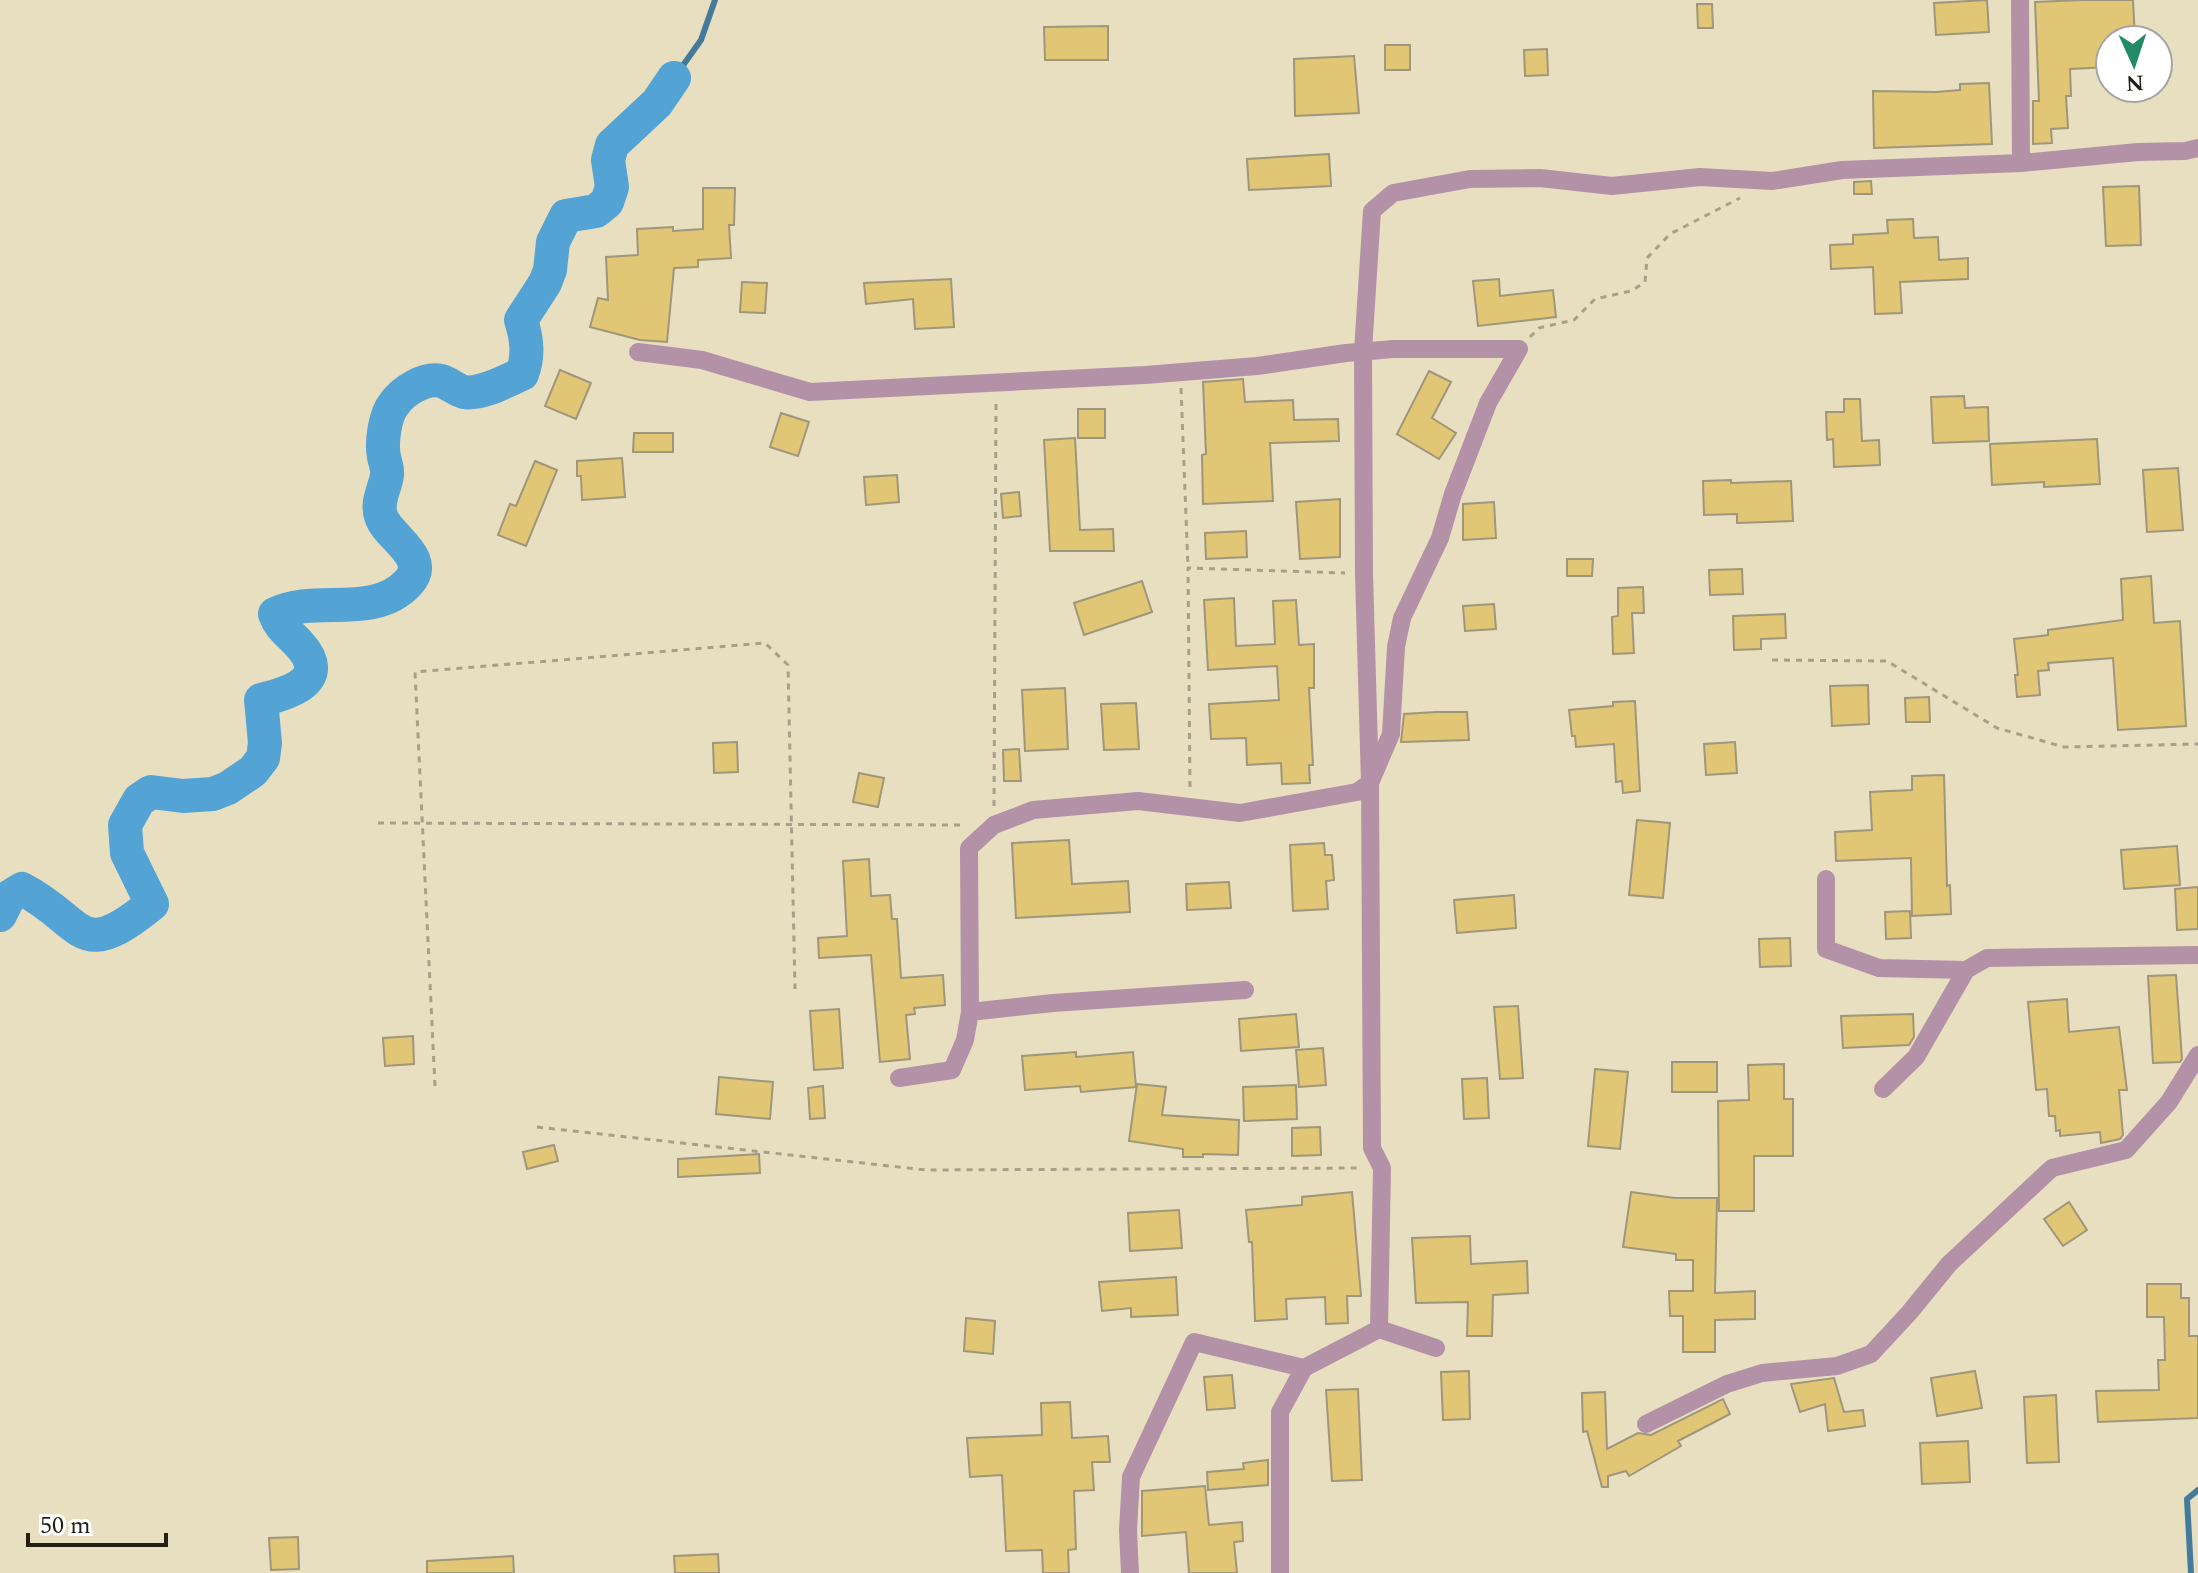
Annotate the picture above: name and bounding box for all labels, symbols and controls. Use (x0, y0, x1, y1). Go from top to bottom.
north arrow (2094, 24, 2174, 104)
text: N (2125, 66, 2145, 99)
scale bar (28, 1497, 166, 1547)
text: 50 m (40, 1508, 91, 1544)

